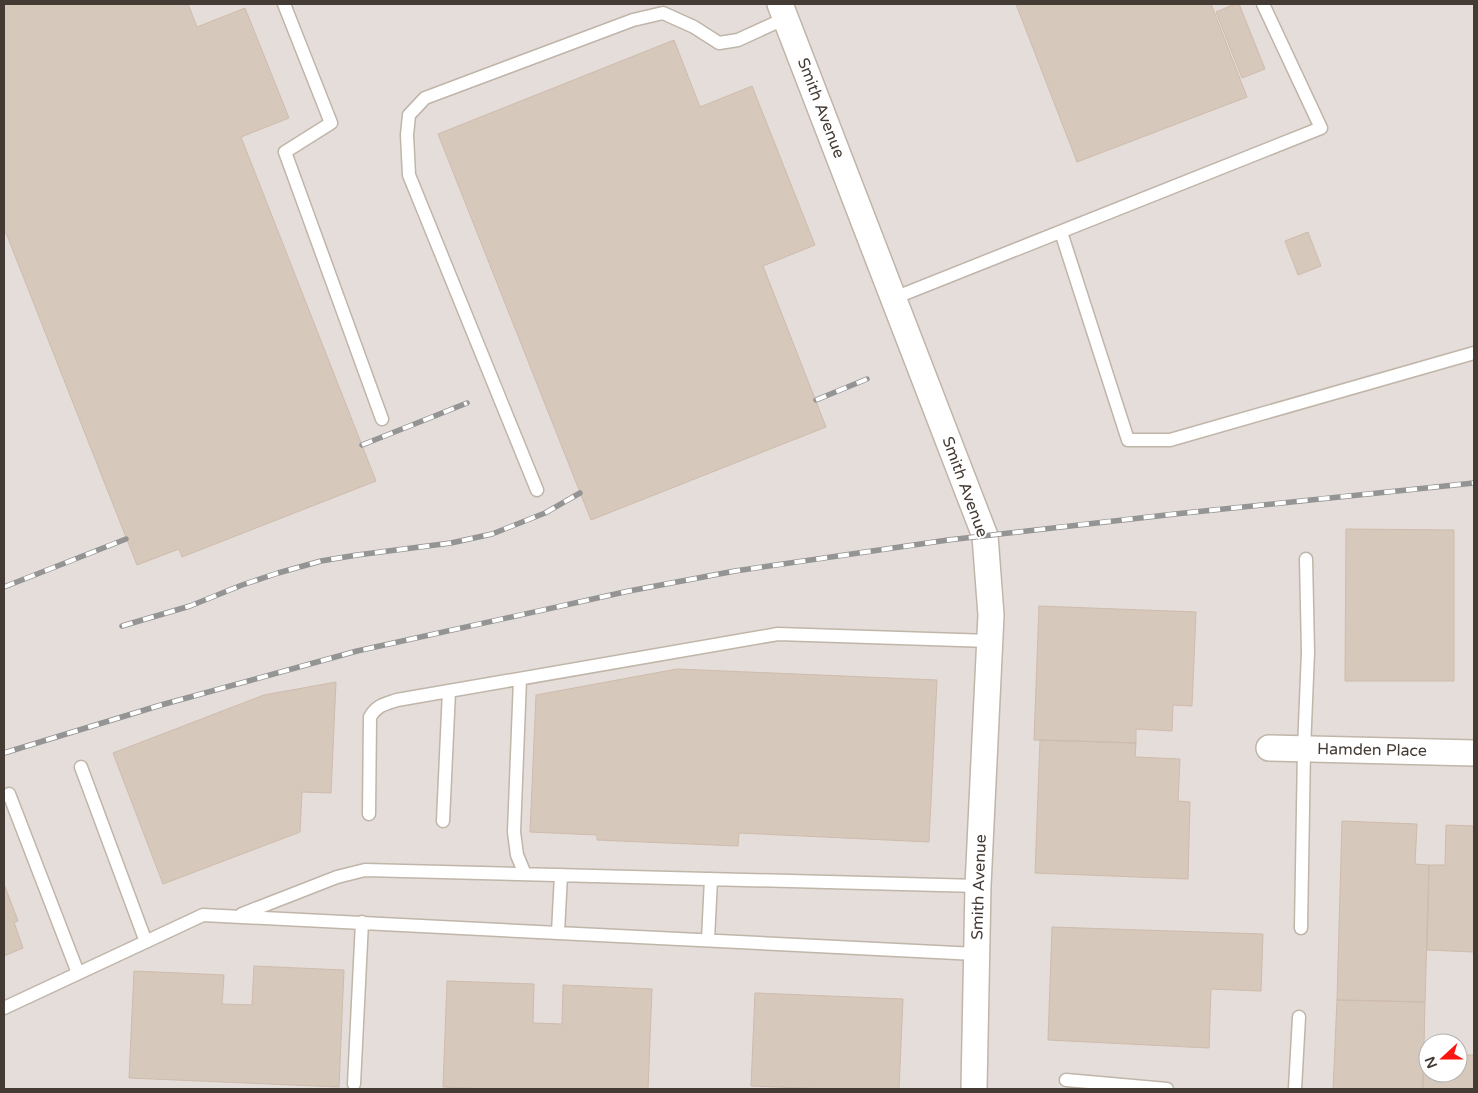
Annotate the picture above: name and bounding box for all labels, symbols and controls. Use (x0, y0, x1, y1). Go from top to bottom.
street label: Smith Avenue (793, 55, 849, 161)
street label: Smith Avenue (938, 434, 992, 540)
street label: Hamden Place (1317, 739, 1427, 761)
street label: Smith Avenue (967, 834, 991, 940)
north arrow (1418, 1033, 1468, 1083)
text: N (1421, 1054, 1441, 1071)

